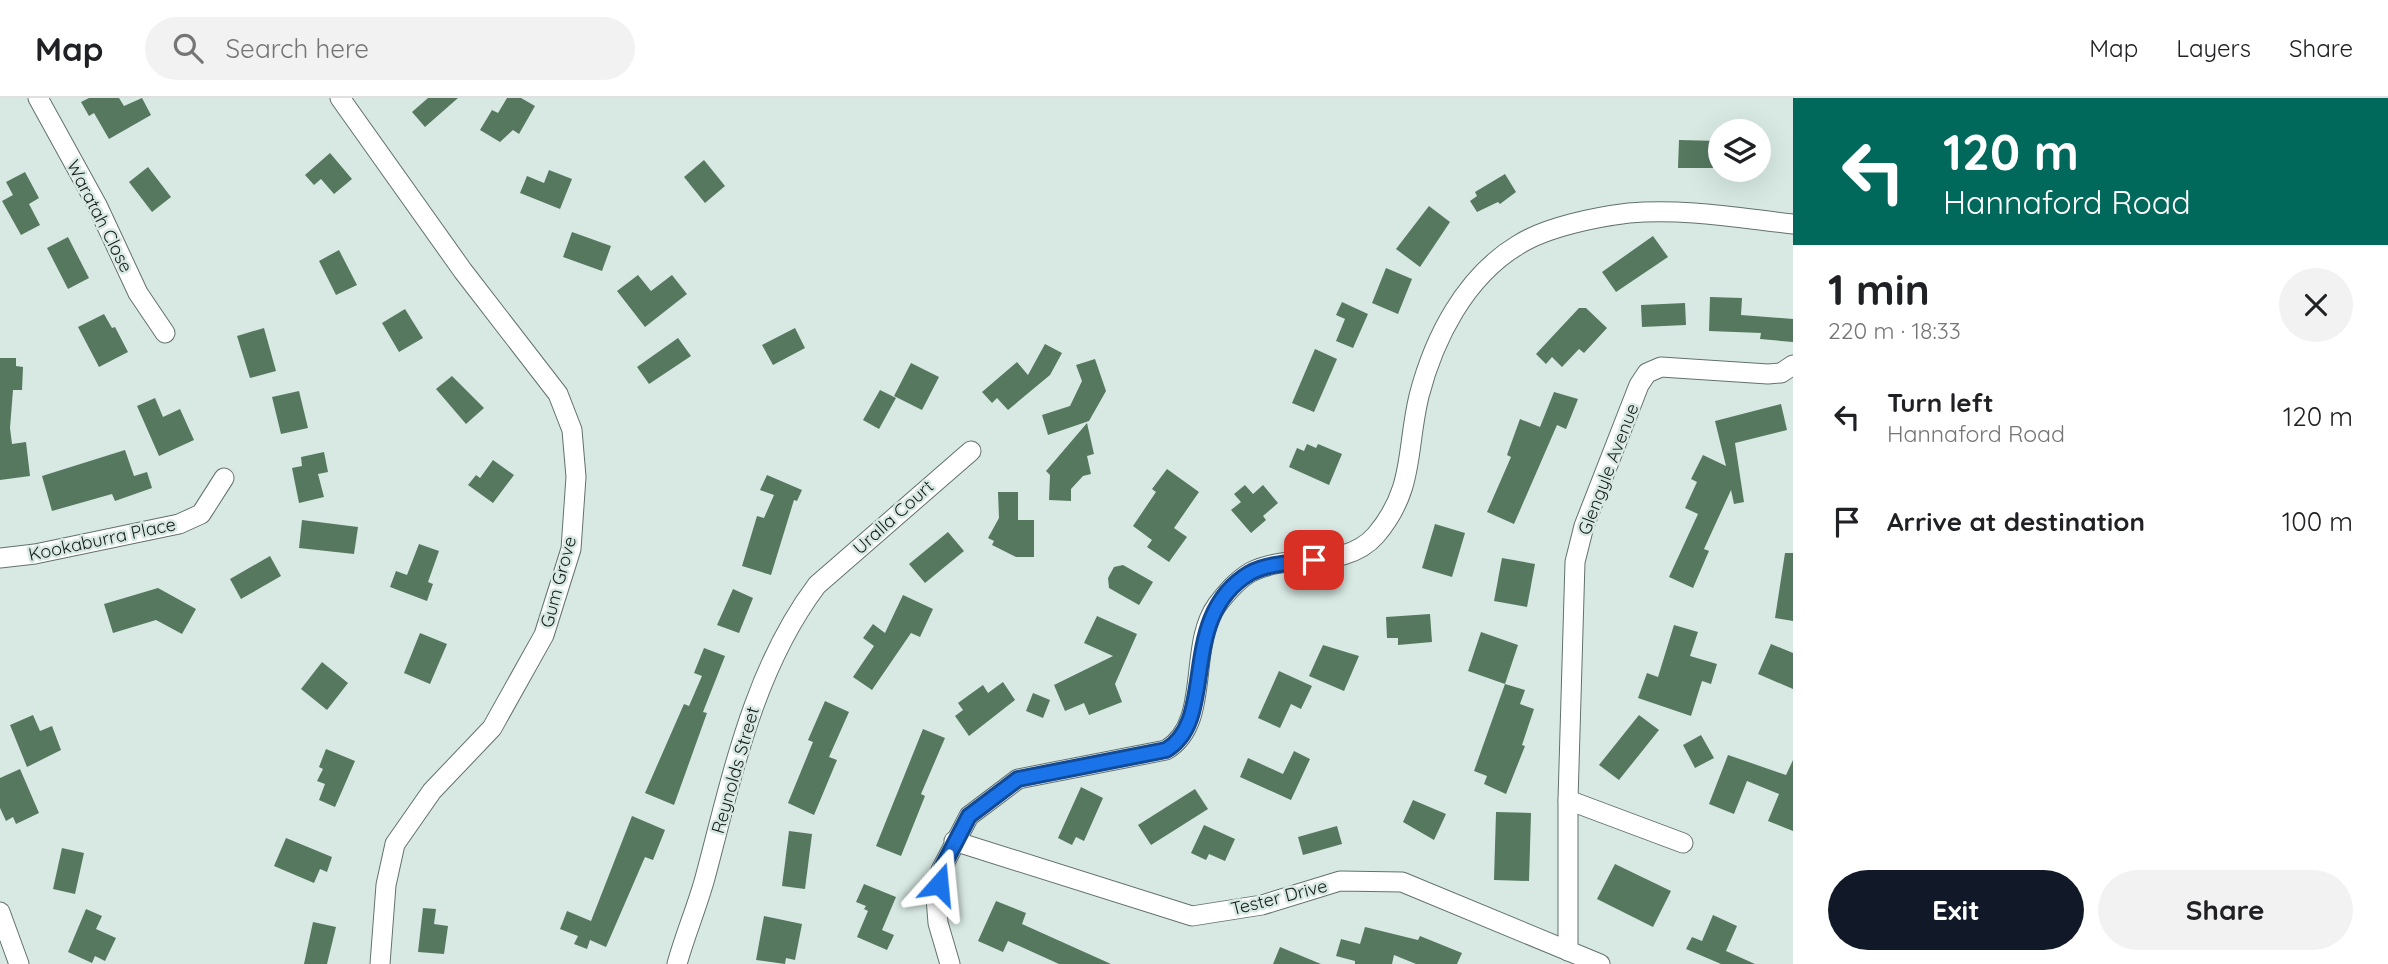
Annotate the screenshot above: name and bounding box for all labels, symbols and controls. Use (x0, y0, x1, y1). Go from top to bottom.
search box (145, 17, 635, 80)
text: Map (35, 28, 103, 69)
icon: search (169, 29, 207, 67)
text: Search here (225, 32, 369, 65)
text: Map (2089, 33, 2138, 63)
text: Layers (2176, 33, 2251, 63)
text: Share (2289, 33, 2353, 63)
map controls (1708, 119, 1771, 182)
button: layers (1708, 119, 1771, 182)
text: 120 m (1943, 121, 2079, 182)
icon: left (1828, 126, 1919, 217)
street label: Waratah Close (62, 156, 138, 276)
text: Hannaford Road (1943, 182, 2191, 222)
text: 1 min (1828, 263, 1930, 316)
button: close (2279, 268, 2353, 342)
text: 220 m · 18:33 (1828, 316, 1961, 345)
text: Turn left (1887, 386, 1994, 419)
icon: left (1828, 398, 1866, 436)
street label: Glengyle Avenue (1572, 400, 1644, 538)
text: 120 m (2283, 400, 2353, 433)
text: Hannaford Road (1887, 419, 2065, 448)
street label: Uralla Court (848, 475, 938, 559)
icon: arrive (1828, 503, 1866, 541)
text: Arrive at destination (1887, 505, 2145, 538)
text: 100 m (2282, 505, 2353, 538)
street label: Kookaburra Place (26, 512, 178, 566)
pin (1284, 530, 1344, 590)
street label: Gum Grove (535, 534, 581, 630)
icon: arrive (1295, 541, 1333, 579)
street label: Reynolds Street (706, 704, 764, 836)
position arrow (902, 847, 976, 921)
button: Exit (1828, 870, 2084, 950)
button: Share (2098, 870, 2353, 950)
street label: Tester Drive (1228, 874, 1330, 920)

